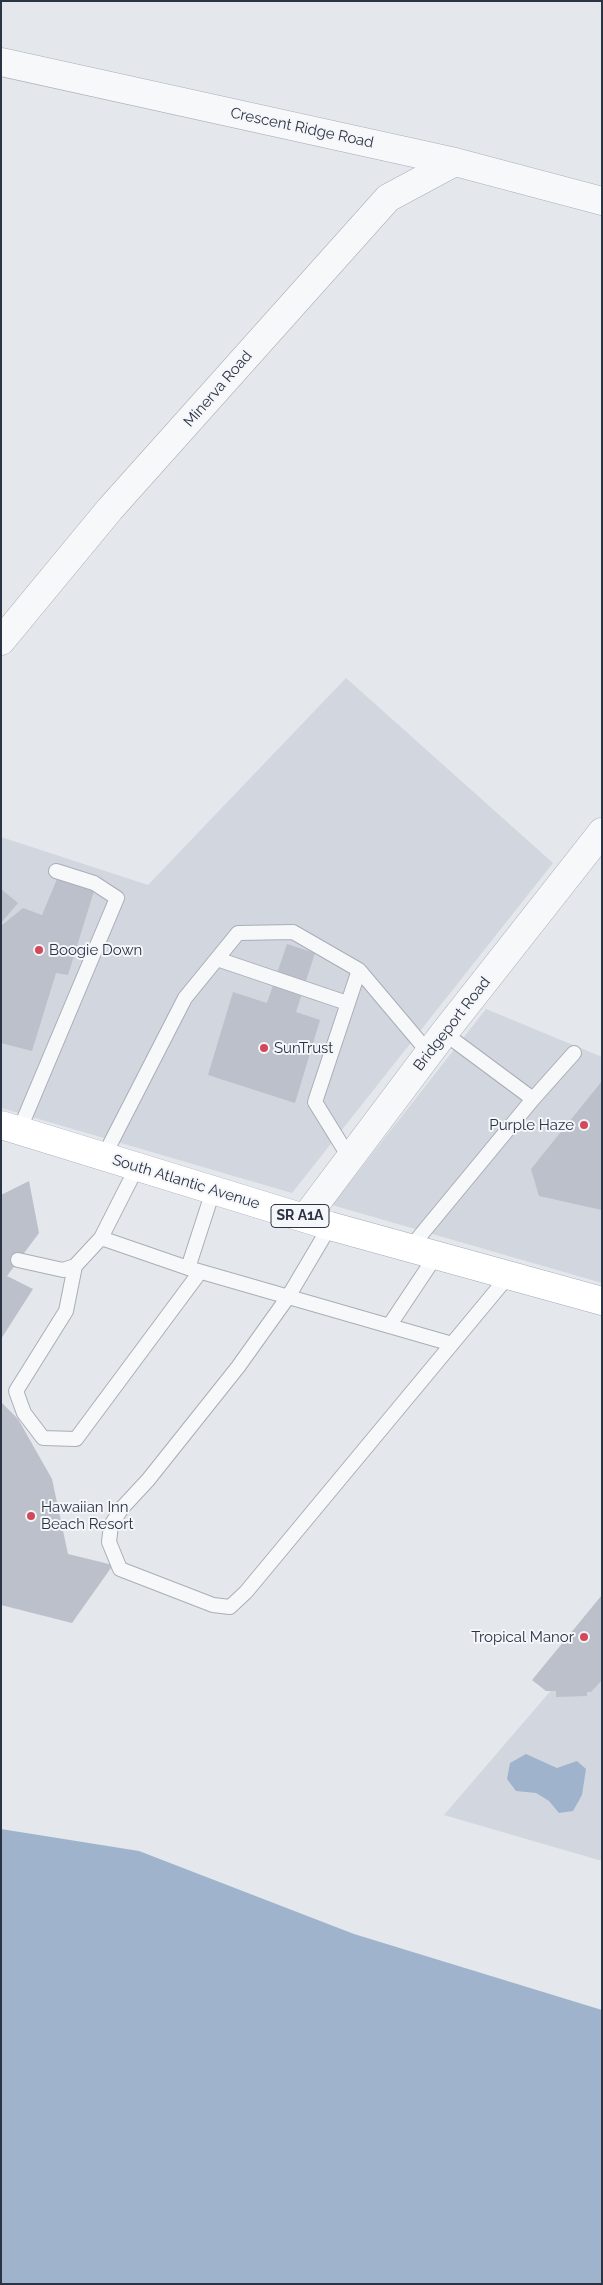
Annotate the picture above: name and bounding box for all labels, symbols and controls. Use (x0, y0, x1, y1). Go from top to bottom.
street label: Crescent Ridge Road (229, 104, 375, 152)
street label: Minerva Road (180, 347, 256, 431)
place label: Boogie Down (49, 941, 142, 959)
marker: Boogie Down (33, 944, 45, 956)
street label: Bridgeport Road (410, 973, 494, 1075)
place label: SunTrust (274, 1039, 333, 1057)
marker: SunTrust (258, 1042, 270, 1054)
place label: Purple Haze (489, 1116, 574, 1134)
marker: Purple Haze (578, 1119, 590, 1131)
street label: South Atlantic Avenue (110, 1151, 262, 1213)
road number: SR A1A (271, 1204, 329, 1228)
place label: Hawaiian Inn Beach Resort (41, 1498, 134, 1533)
marker: Hawaiian Inn Beach Resort (25, 1510, 37, 1522)
place label: Tropical Manor (471, 1628, 574, 1646)
marker: Tropical Manor (578, 1631, 590, 1643)

